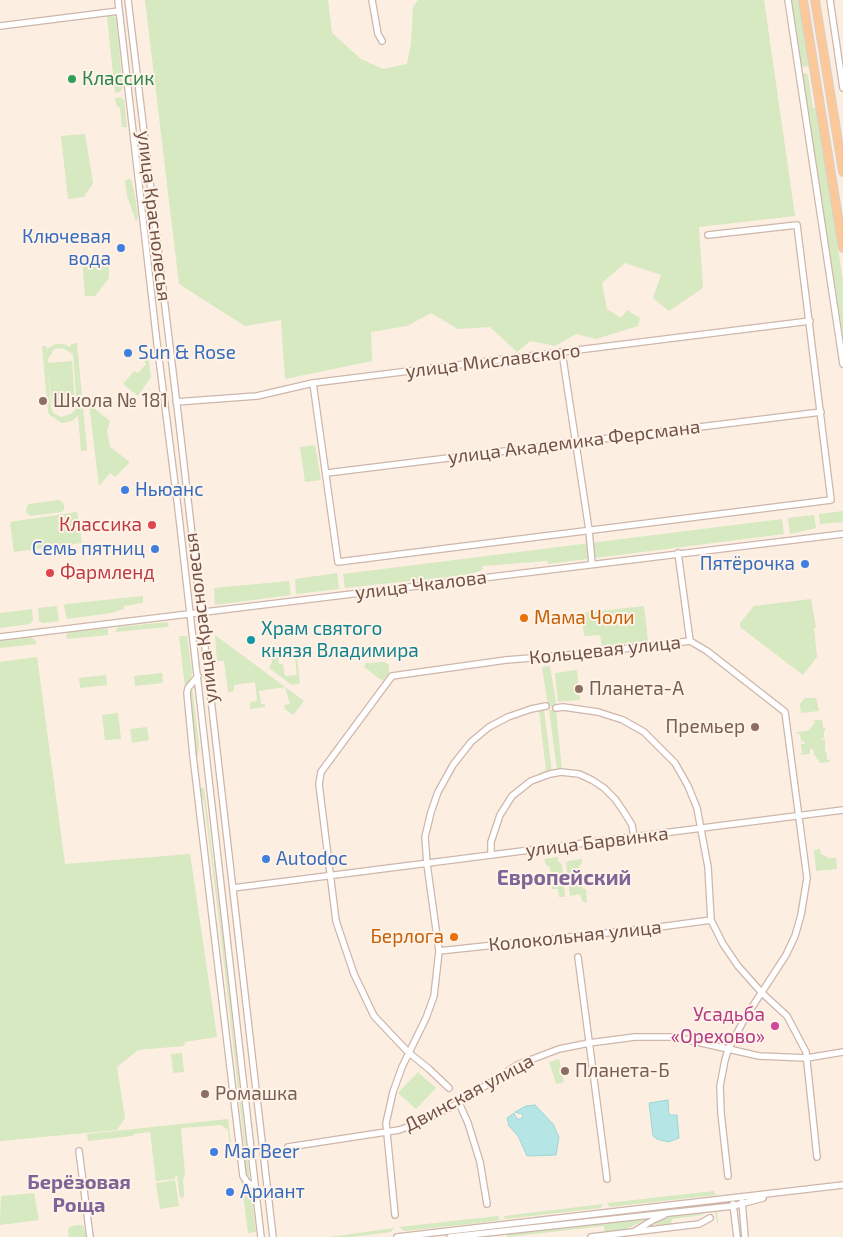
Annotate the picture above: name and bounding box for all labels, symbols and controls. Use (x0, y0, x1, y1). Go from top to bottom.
place label: Классик (82, 68, 154, 90)
marker: Классик (66, 73, 78, 85)
street label: улица Краснолесья (132, 129, 176, 303)
place label: Ключевая вода (22, 226, 111, 270)
marker: Ключевая вода (115, 242, 127, 254)
street label: улица Миславского (404, 339, 582, 383)
place label: Sun & Rose (138, 342, 236, 364)
marker: Sun & Rose (122, 347, 134, 359)
place label: Школа № 181 (53, 390, 168, 412)
marker: Школа № 181 (37, 395, 49, 407)
street label: улица Академика Ферсмана (447, 415, 701, 469)
place label: Ньюанс (135, 479, 203, 501)
marker: Ньюанс (119, 484, 131, 496)
place label: Классика (59, 514, 142, 536)
marker: Классика (146, 519, 158, 531)
street label: улица Краснолесья (179, 531, 223, 705)
place label: Семь пятниц (32, 538, 145, 560)
marker: Семь пятниц (149, 543, 161, 555)
place label: Пятёрочка (700, 553, 795, 575)
marker: Пятёрочка (799, 558, 811, 570)
place label: Фармленд (60, 562, 155, 584)
street label: улица Чкалова (354, 566, 488, 604)
marker: Фармленд (44, 567, 56, 579)
place label: Мама Чоли (534, 607, 634, 629)
marker: Мама Чоли (518, 612, 530, 624)
place label: Храм святого князя Владимира (261, 618, 419, 662)
street label: Кольцевая улица (528, 631, 682, 669)
marker: Храм святого князя Владимира (245, 634, 257, 646)
place label: Планета-А (589, 678, 684, 700)
marker: Планета-А (573, 683, 585, 695)
place label: Премьер (666, 716, 745, 738)
marker: Премьер (749, 721, 761, 733)
street label: улица Барвинка (524, 822, 670, 862)
place label: Autodoc (276, 848, 348, 870)
marker: Autodoc (260, 853, 272, 865)
district label: Европейский (497, 865, 631, 891)
street label: Колокольная улица (487, 916, 663, 956)
place label: Берлога (370, 926, 444, 948)
marker: Берлога (448, 931, 460, 943)
place label: Усадьба «Орехово» (671, 1004, 765, 1048)
marker: Усадьба «Орехово» (769, 1020, 781, 1032)
street label: Двинская улица (400, 1049, 538, 1137)
place label: Планета-Б (575, 1060, 670, 1082)
marker: Планета-Б (559, 1065, 571, 1077)
place label: Ромашка (215, 1083, 298, 1105)
marker: Ромашка (199, 1088, 211, 1100)
place label: МагBeer (224, 1141, 300, 1163)
marker: МагBeer (208, 1146, 220, 1158)
district label: Берёзовая Роща (27, 1170, 131, 1217)
place label: Ариант (240, 1181, 305, 1203)
marker: Ариант (224, 1186, 236, 1198)

